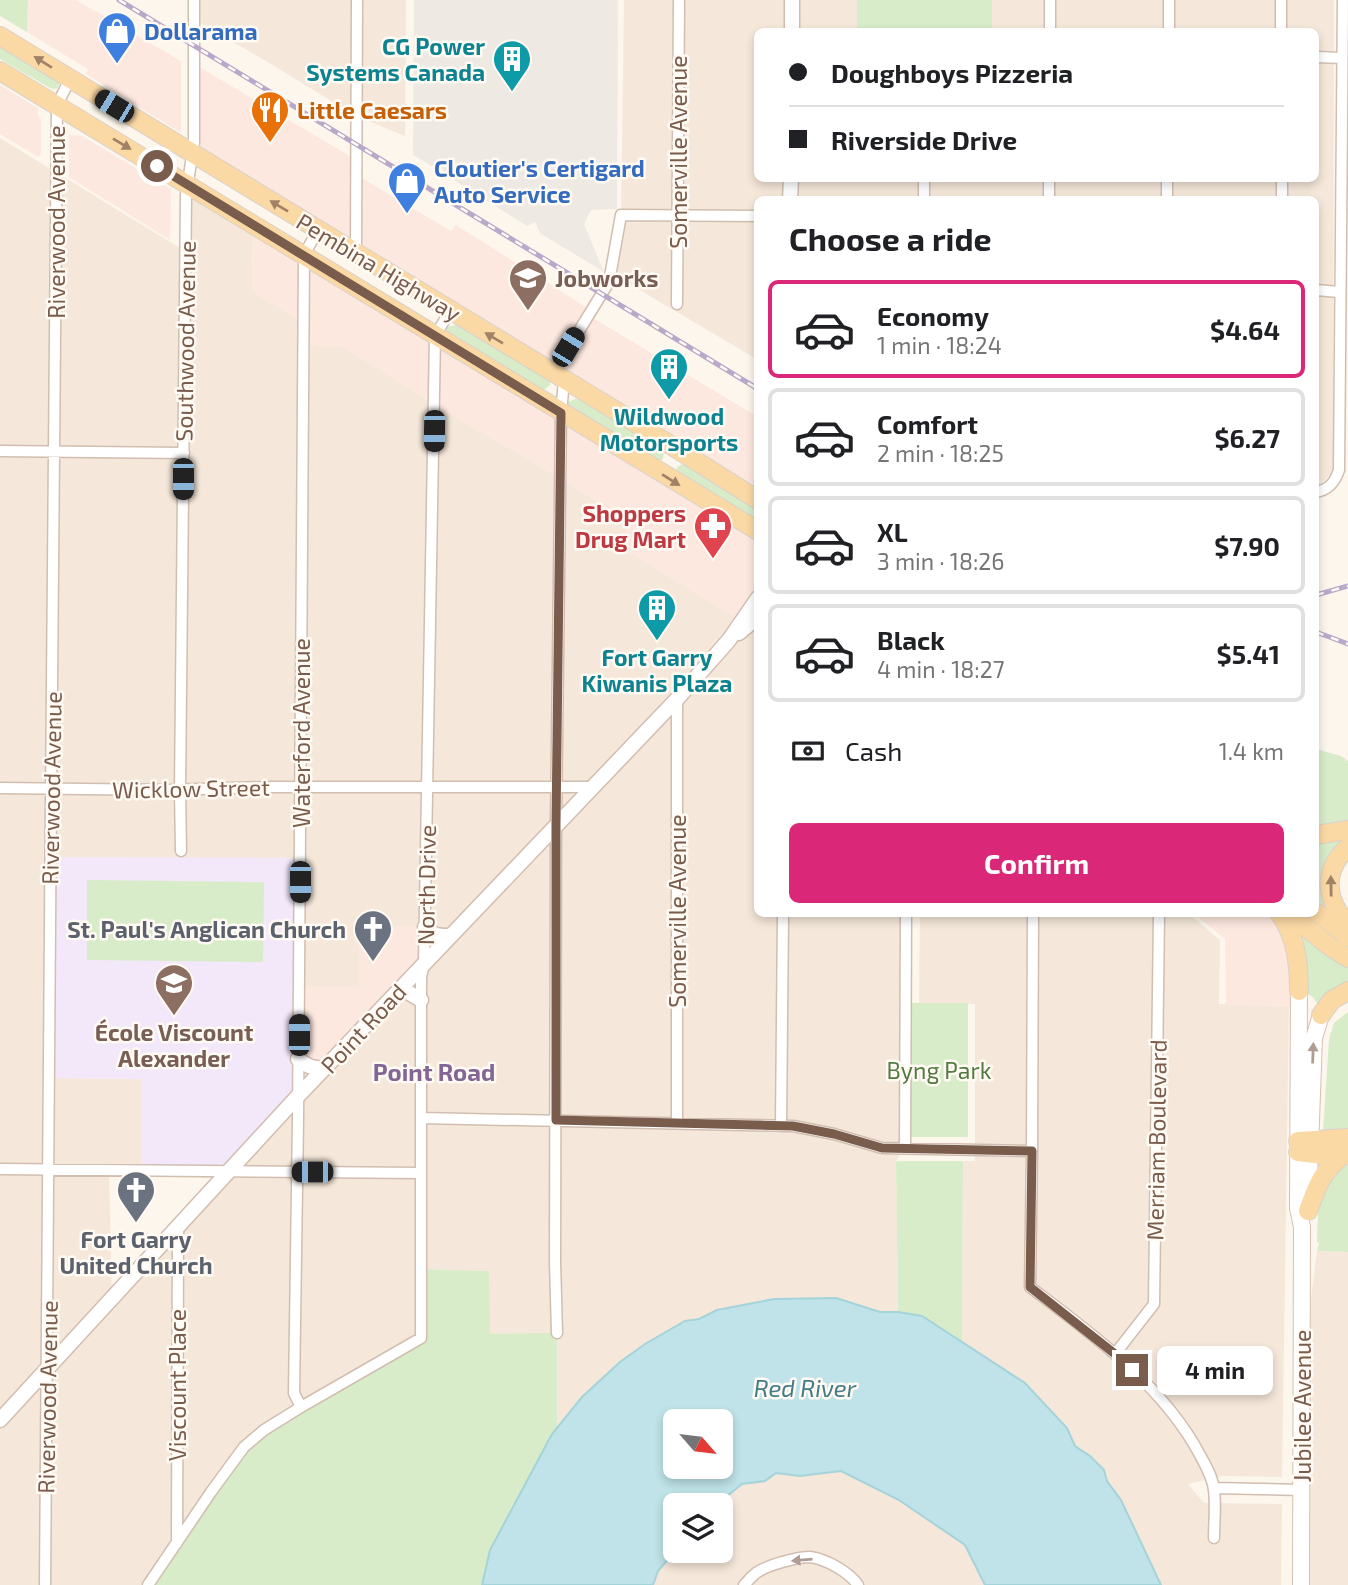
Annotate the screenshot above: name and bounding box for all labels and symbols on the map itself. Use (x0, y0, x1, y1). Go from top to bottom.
shop icon: Dollarama (96, 10, 138, 65)
place label: Dollarama (144, 17, 258, 45)
place label: CG Power Systems Canada (306, 32, 485, 86)
building icon: CG Power Systems Canada (491, 38, 533, 93)
street label: Somerville Avenue (664, 55, 692, 249)
one-way arrow (33, 56, 53, 69)
car (91, 86, 138, 126)
restaurant icon: Little Caesars (249, 89, 291, 144)
place label: Little Caesars (297, 96, 447, 124)
street label: Riverwood Avenue (42, 125, 70, 319)
one-way arrow (112, 137, 131, 150)
route start (141, 150, 173, 182)
place label: Cloutier's Certigard Auto Service (434, 154, 645, 208)
shop icon: Cloutier's Certigard Auto Service (386, 160, 428, 215)
one-way arrow (270, 200, 289, 213)
street label: Pembina Highway (292, 207, 466, 327)
street label: Southwood Avenue (169, 240, 201, 442)
school or university icon: Jobworks (507, 257, 549, 312)
place label: Jobworks (555, 264, 659, 292)
car (549, 324, 588, 370)
one-way arrow (485, 332, 504, 344)
building icon: Wildwood Motorsports (648, 346, 690, 401)
place label: Wildwood Motorsports (600, 402, 738, 456)
car (424, 410, 445, 452)
car (173, 458, 194, 500)
one-way arrow (661, 473, 681, 486)
place label: Shoppers Drug Mart (575, 499, 686, 553)
pharmacy icon: Shoppers Drug Mart (692, 505, 734, 560)
building icon: Fort Garry Kiwanis Plaza (636, 587, 678, 642)
street label: Waterford Avenue (287, 638, 315, 828)
place label: Fort Garry Kiwanis Plaza (582, 643, 732, 697)
street label: Riverwood Avenue (35, 691, 67, 885)
street label: Wicklow Street (112, 773, 270, 803)
street label: Somerville Avenue (663, 814, 691, 1008)
street label: North Drive (411, 825, 441, 945)
car (290, 861, 311, 903)
one-way arrow (1325, 875, 1337, 897)
church icon: St. Paul's Anglican Church (352, 908, 394, 963)
place label: St. Paul's Anglican Church (67, 915, 346, 943)
school or university icon: École Viscount Alexander (153, 962, 195, 1017)
street label: Point Road (314, 977, 412, 1079)
car (289, 1014, 310, 1056)
place label: École Viscount Alexander (95, 1018, 253, 1072)
street label: Merriam Boulevard (1140, 1039, 1172, 1241)
one-way arrow (1308, 1042, 1319, 1064)
park label: Byng Park (887, 1056, 992, 1084)
district label: Point Road (373, 1057, 495, 1086)
car (292, 1162, 334, 1183)
church icon: Fort Garry United Church (115, 1169, 157, 1224)
place label: Fort Garry United Church (59, 1225, 213, 1279)
street label: Riverwood Avenue (31, 1300, 63, 1494)
street label: Viscount Place (163, 1309, 191, 1461)
street label: Jubilee Avenue (1288, 1330, 1316, 1482)
callout: 4 min (1156, 1346, 1272, 1394)
route end (1116, 1354, 1148, 1386)
water label: Red River (754, 1373, 857, 1402)
north arrow (663, 1409, 733, 1479)
one-way arrow (791, 1555, 813, 1566)

